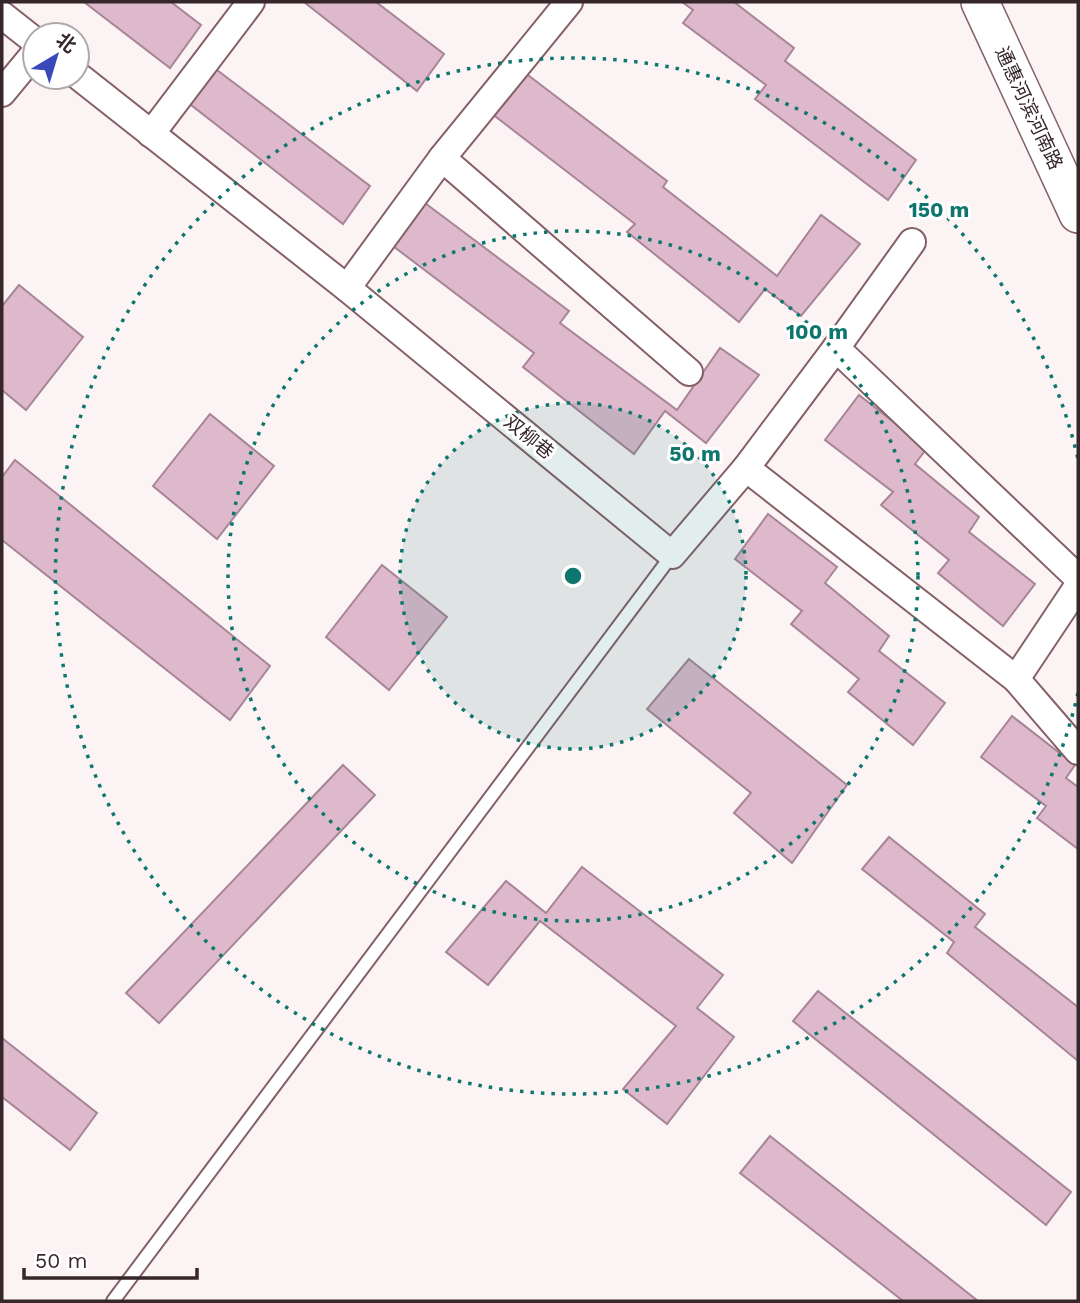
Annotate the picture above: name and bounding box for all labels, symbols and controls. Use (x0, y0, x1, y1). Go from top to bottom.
north arrow (21, 21, 91, 91)
text: 北 (52, 28, 81, 58)
street label: 通惠河滨河南路 (990, 43, 1068, 173)
text: 150 m (909, 197, 969, 222)
text: 100 m (786, 319, 848, 344)
street label: 双柳巷 (500, 410, 558, 464)
text: 50 m (669, 441, 721, 466)
centre of rings (561, 564, 585, 588)
scale bar (24, 1236, 198, 1280)
text: 50 m (35, 1248, 87, 1273)

